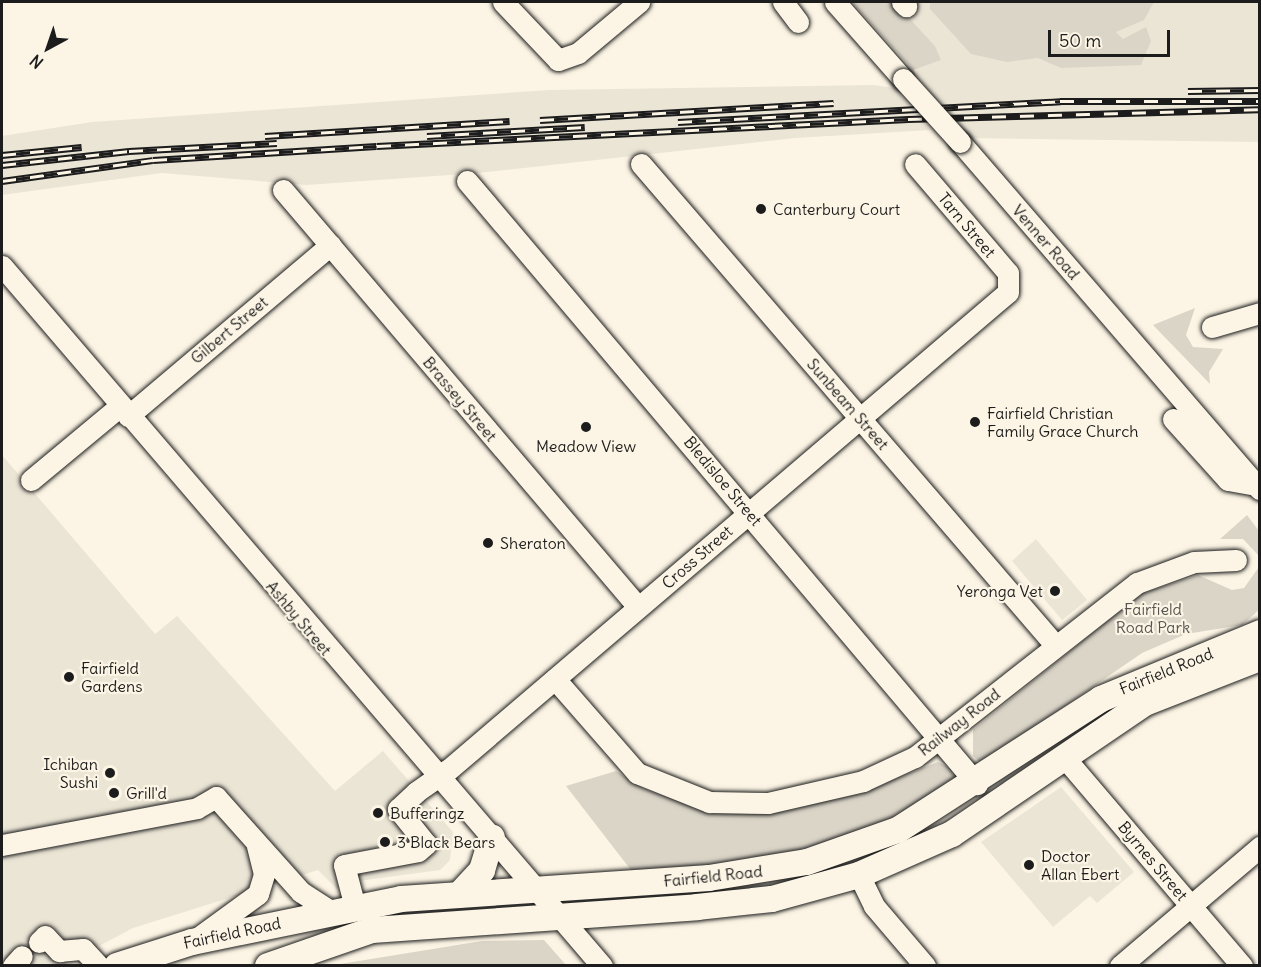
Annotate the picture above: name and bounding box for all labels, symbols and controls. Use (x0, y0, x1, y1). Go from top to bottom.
north arrow (18, 18, 78, 78)
scale bar (1051, 18, 1172, 56)
text: 50 m (1059, 29, 1101, 52)
text: N (26, 51, 47, 73)
street label: Tarn Street (934, 189, 1000, 261)
place label: Canterbury Court (773, 199, 900, 219)
street label: Venner Road (1008, 201, 1084, 283)
marker: Canterbury Court (754, 202, 768, 216)
street label: Gilbert Street (187, 292, 271, 368)
street label: Brassey Street (419, 353, 501, 445)
street label: Sunbeam Street (803, 354, 893, 454)
place label: Fairfield Christian Family Grace Church (987, 403, 1139, 441)
marker: Fairfield Christian Family Grace Church (968, 415, 982, 429)
marker: Meadow View (579, 420, 593, 434)
street label: Bledisloe Street (680, 432, 766, 530)
place label: Meadow View (536, 436, 636, 456)
street label: Cross Street (658, 521, 736, 593)
place label: Sheraton (500, 533, 566, 553)
marker: Sheraton (481, 536, 495, 550)
street label: Ashby Street (262, 577, 336, 659)
place label: Yeronga Vet (957, 581, 1043, 601)
marker: Yeronga Vet (1048, 584, 1062, 598)
park label: Fairfield Road Park (1116, 599, 1190, 637)
street label: Fairfield Road (1116, 643, 1216, 699)
place label: Fairfield Gardens (81, 658, 143, 696)
marker: Fairfield Gardens (62, 670, 76, 684)
street label: Railway Road (914, 684, 1004, 760)
place label: Ichiban Sushi (43, 754, 98, 792)
marker: Ichiban Sushi (103, 766, 117, 780)
place label: Grill'd (126, 783, 167, 803)
marker: Grill'd (107, 786, 121, 800)
place label: Bufferingz (390, 803, 464, 823)
marker: Bufferingz (371, 806, 385, 820)
street label: Byrnes Street (1114, 817, 1192, 905)
place label: 3 Black Bears (397, 832, 495, 852)
marker: 3 Black Bears (378, 835, 392, 849)
place label: Doctor Allan Ebert (1041, 846, 1119, 884)
marker: Doctor Allan Ebert (1022, 858, 1036, 872)
street label: Fairfield Road (663, 861, 763, 891)
street label: Fairfield Road (181, 913, 283, 953)

